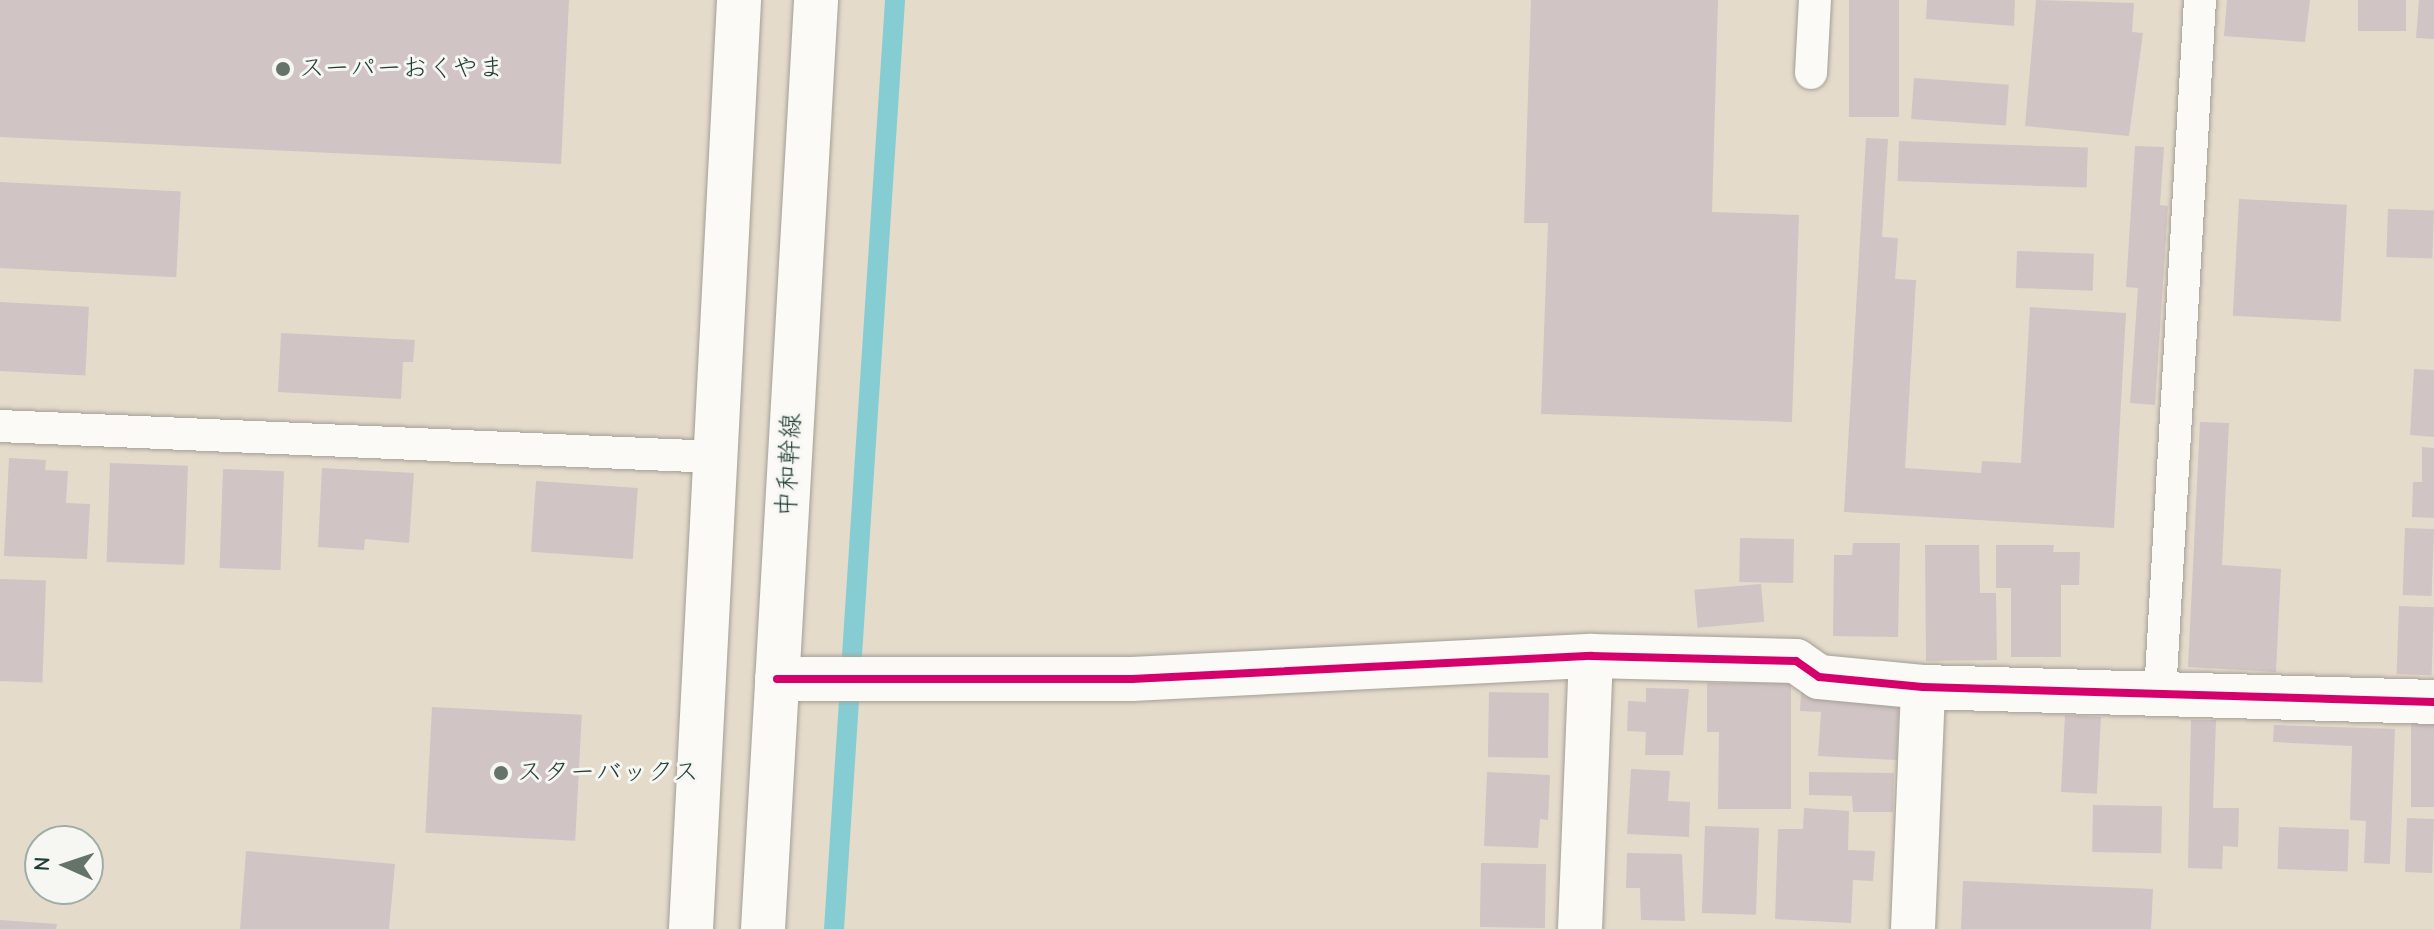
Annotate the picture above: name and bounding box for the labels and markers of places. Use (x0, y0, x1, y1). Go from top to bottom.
place label: スーパーおくやま (299, 53, 506, 85)
marker: スーパーおくやま (274, 60, 292, 78)
place label: スターバックス (517, 757, 699, 789)
marker: スターバックス (492, 764, 510, 782)

